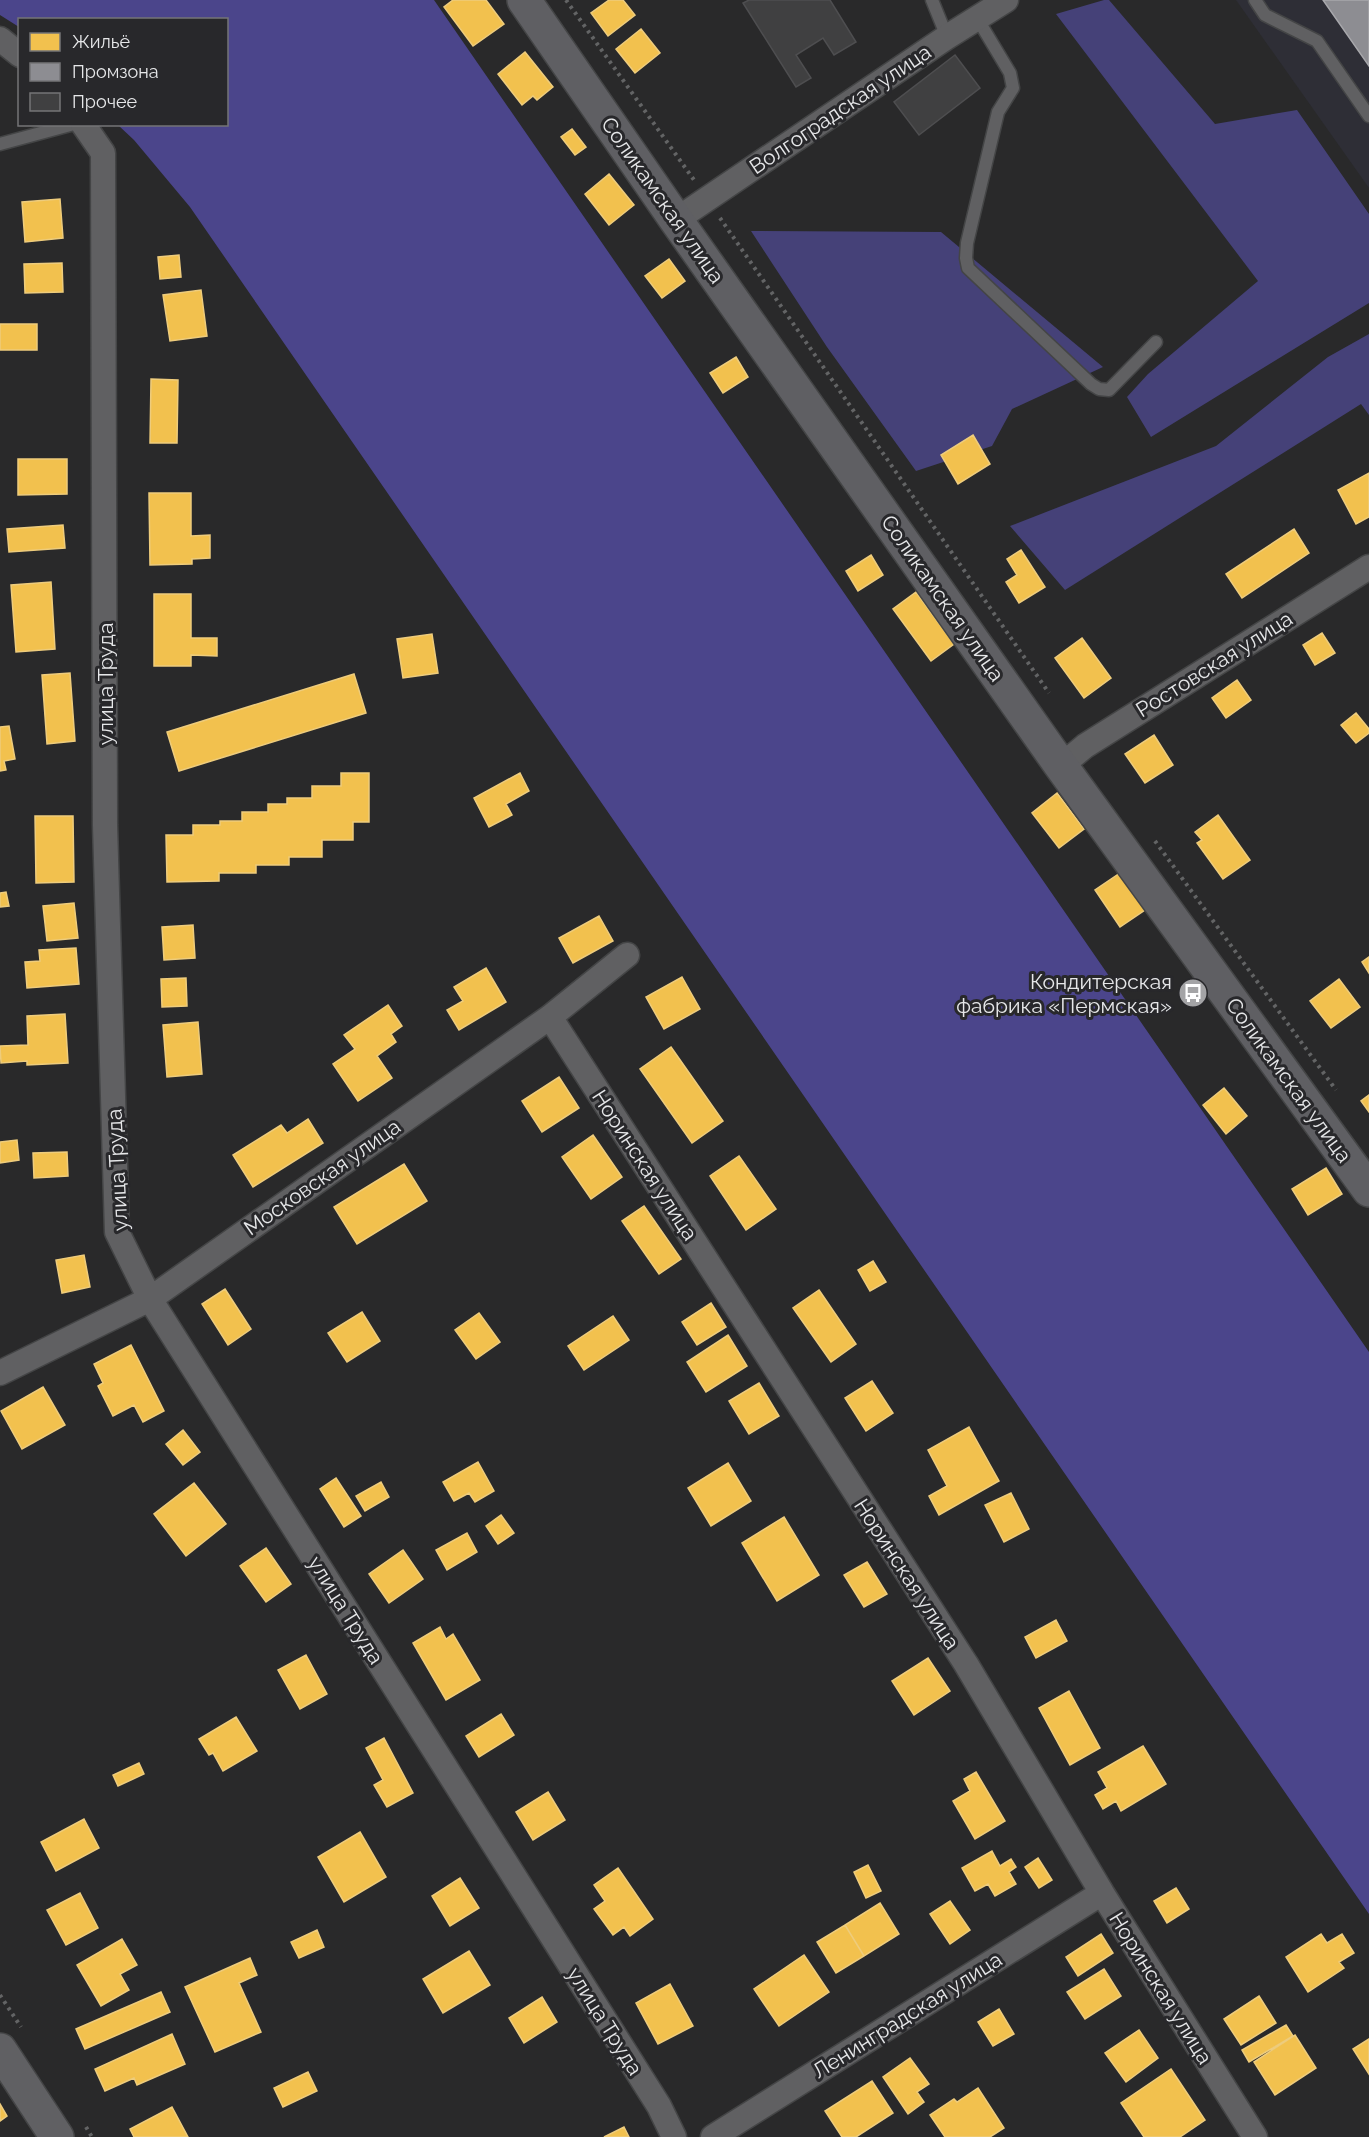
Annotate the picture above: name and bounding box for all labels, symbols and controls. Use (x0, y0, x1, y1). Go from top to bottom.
legend (18, 18, 228, 126)
text: Жильё (72, 31, 130, 52)
street label: Волгоградская улица (745, 39, 935, 179)
text: Промзона (72, 61, 159, 82)
text: Прочее (72, 91, 138, 112)
street label: Соликамская улица (596, 112, 730, 288)
street label: Соликамская улица (876, 510, 1010, 686)
street label: Ростовская улица (1131, 606, 1297, 722)
street label: улица Труда (93, 623, 118, 745)
place label: Кондитерская фабрика «Пермская» (956, 969, 1172, 1018)
bus stop icon: Кондитерская фабрика «Пермская» (1177, 977, 1209, 1009)
street label: Соликамская улица (1221, 993, 1357, 1167)
street label: Норинская улица (587, 1085, 703, 1245)
street label: улица Труда (101, 1108, 133, 1232)
street label: Московская улица (239, 1114, 405, 1240)
street label: Норинская улица (849, 1494, 965, 1654)
street label: улица Труда (303, 1551, 389, 1669)
street label: Норинская улица (1104, 1907, 1218, 2069)
street label: Ленинградская улица (808, 1946, 1006, 2084)
street label: улица Труда (562, 1962, 648, 2080)

